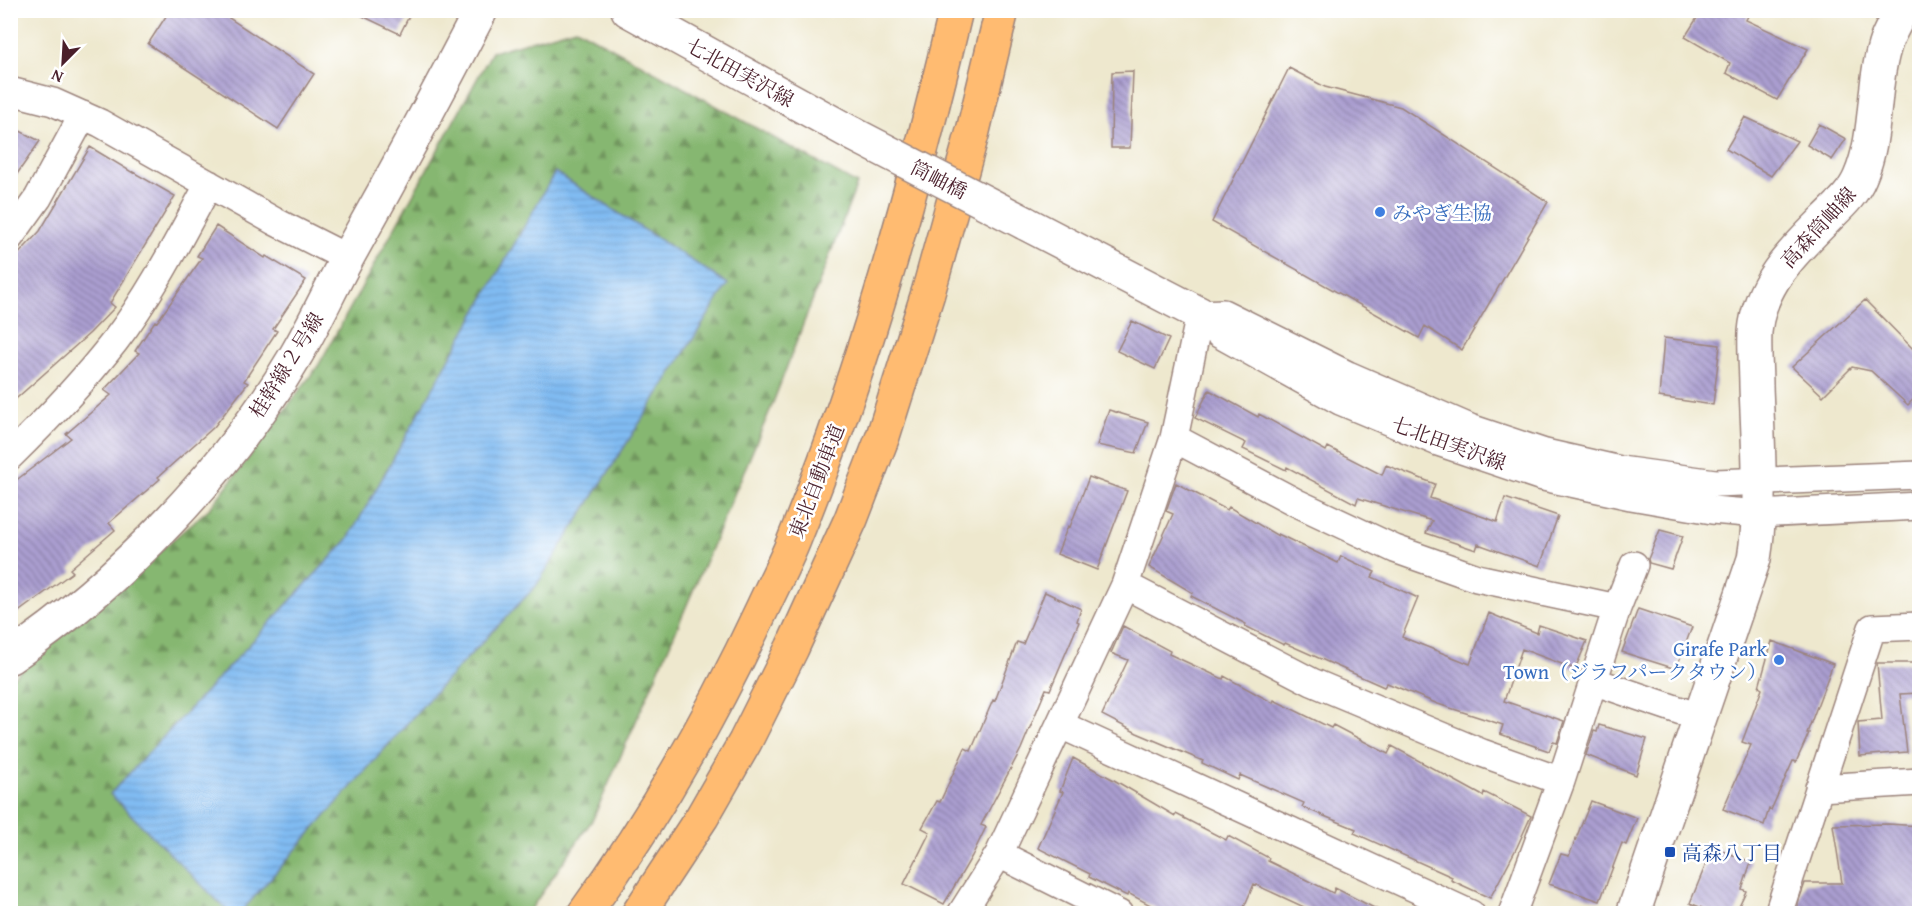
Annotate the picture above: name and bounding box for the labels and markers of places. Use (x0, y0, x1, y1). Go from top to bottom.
place label: みやぎ生協 (1392, 198, 1492, 227)
marker: みやぎ生協 (1373, 205, 1387, 219)
place label: Girafe Park Town（ジラフパークタウン） (1503, 634, 1768, 686)
marker: Girafe Park Town（ジラフパークタウン） (1772, 653, 1786, 667)
place label: 高森八丁目 (1682, 838, 1782, 867)
marker: 高森八丁目 (1663, 845, 1677, 859)

